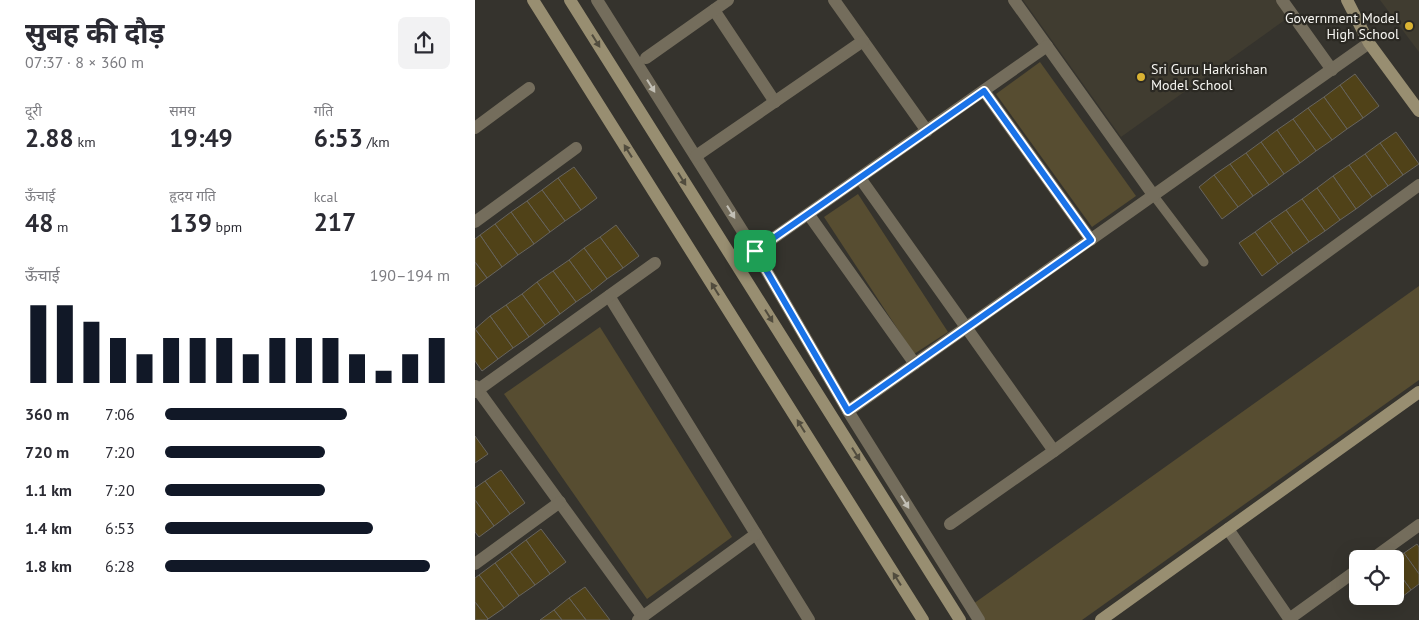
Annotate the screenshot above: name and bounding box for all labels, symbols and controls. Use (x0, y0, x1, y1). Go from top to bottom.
place label: Government Model High School (1285, 9, 1399, 43)
text: सुबह की दौड़ (25, 14, 164, 51)
button: share (398, 17, 450, 69)
marker: Government Model High School (1403, 20, 1415, 32)
one-way arrow (591, 35, 600, 48)
text: 07:37 · 8 × 360 m (25, 52, 144, 72)
place label: Sri Guru Harkrishan Model School (1151, 60, 1267, 94)
marker: Sri Guru Harkrishan Model School (1135, 71, 1147, 83)
one-way arrow (646, 79, 656, 92)
text: दूरी (25, 102, 42, 120)
text: समय (169, 102, 195, 120)
text: गति (314, 102, 333, 120)
text: 2.88 (25, 122, 74, 154)
text: 19:49 (169, 122, 233, 154)
text: 6:53 (314, 122, 363, 154)
text: km (74, 133, 96, 151)
text: /km (363, 133, 390, 151)
one-way arrow (623, 145, 633, 158)
one-way arrow (678, 172, 687, 185)
text: ऊँचाई (25, 187, 55, 205)
text: हृदय गति (169, 187, 216, 205)
text: kcal (314, 188, 338, 206)
text: 217 (314, 206, 356, 238)
one-way arrow (726, 206, 736, 219)
text: 48 (25, 207, 53, 239)
text: 139 (169, 207, 212, 239)
text: m (53, 218, 68, 236)
text: bpm (212, 218, 242, 236)
pin (734, 230, 776, 272)
icon: arrive (741, 237, 769, 265)
text: ऊँचाई (25, 265, 60, 285)
text: 190–194 m (370, 265, 450, 285)
one-way arrow (710, 282, 719, 295)
one-way arrow (764, 310, 774, 323)
text: 360 m (25, 404, 69, 424)
text: 7:06 (105, 404, 135, 424)
one-way arrow (797, 420, 806, 433)
text: 720 m (25, 442, 69, 462)
text: 7:20 (105, 442, 135, 462)
one-way arrow (851, 447, 860, 460)
text: 1.1 km (25, 480, 72, 500)
text: 7:20 (105, 480, 135, 500)
one-way arrow (900, 495, 909, 508)
text: 1.4 km (25, 518, 72, 538)
text: 6:53 (105, 518, 135, 538)
map controls (1349, 550, 1404, 605)
button: locate (1349, 550, 1404, 605)
text: 1.8 km (25, 556, 72, 576)
text: 6:28 (105, 556, 135, 576)
one-way arrow (892, 572, 902, 585)

